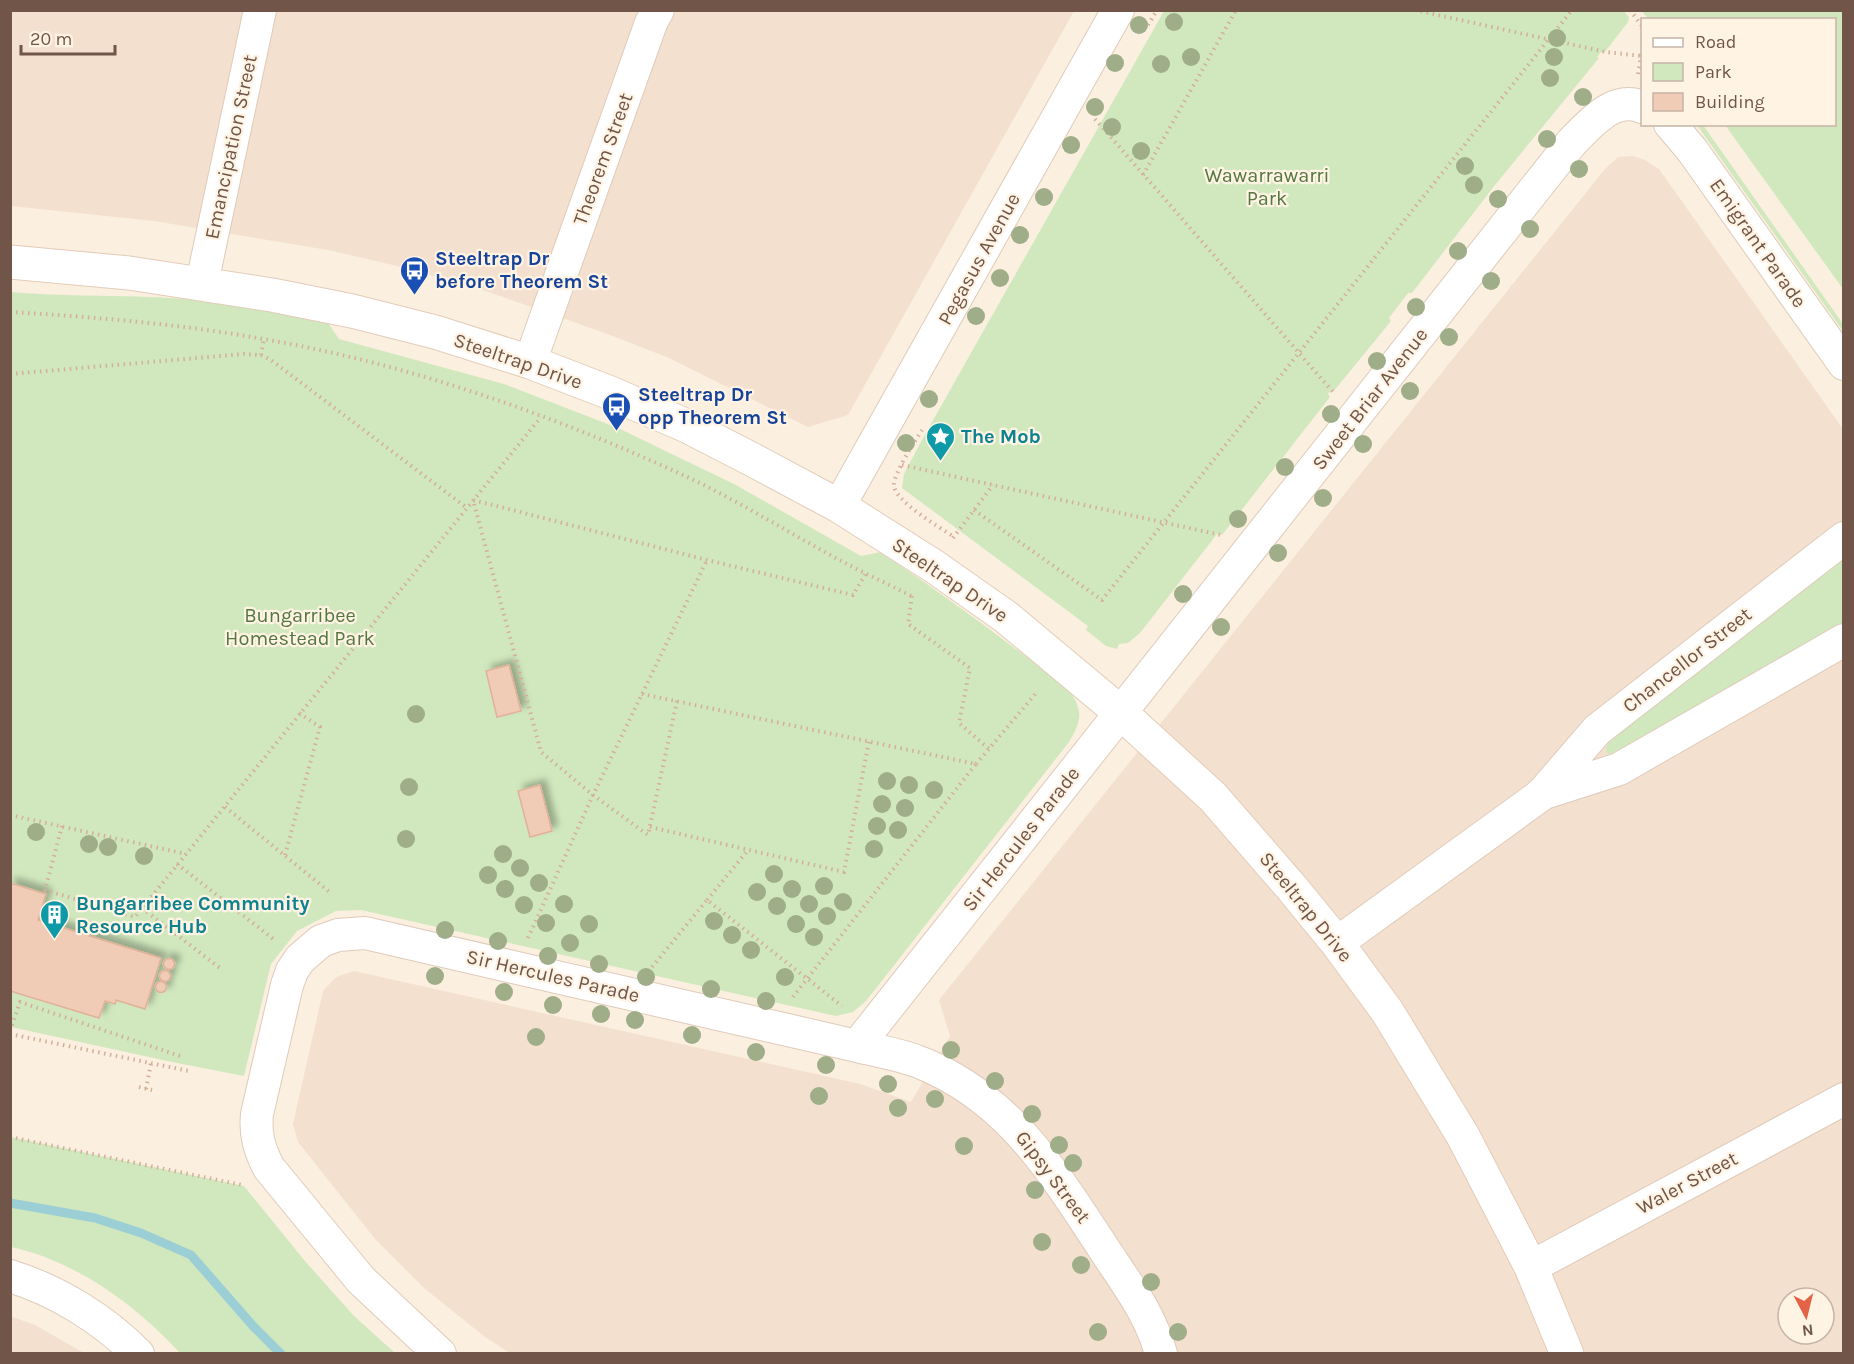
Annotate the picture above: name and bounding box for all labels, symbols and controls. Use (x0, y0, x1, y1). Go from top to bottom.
scale bar (21, 18, 116, 56)
legend (1641, 18, 1836, 126)
text: 20 m (30, 28, 72, 50)
text: Road (1695, 31, 1736, 53)
street label: Emancipation Street (200, 52, 262, 241)
text: Park (1695, 61, 1732, 83)
street label: Theorem Street (568, 89, 638, 228)
text: Building (1695, 91, 1765, 113)
park label: Wawarrawarri Park (1204, 164, 1330, 210)
street label: Emigrant Parade (1705, 174, 1811, 312)
street label: Pegasus Avenue (933, 189, 1025, 329)
place label: Steeltrap Dr before Theorem St (435, 247, 608, 293)
bus stop icon: Steeltrap Dr before Theorem St (398, 254, 430, 296)
street label: Sweet Briar Avenue (1307, 323, 1433, 475)
street label: Steeltrap Drive (451, 328, 585, 394)
place label: Steeltrap Dr opp Theorem St (638, 383, 787, 429)
bus stop icon: Steeltrap Dr opp Theorem St (601, 390, 633, 432)
place icon: The Mob (924, 420, 956, 462)
place label: The Mob (961, 425, 1041, 448)
street label: Steeltrap Drive (888, 533, 1012, 627)
street label: Chancellor Street (1618, 602, 1756, 717)
park label: Bungarribee Homestead Park (225, 604, 375, 650)
street label: Sir Hercules Parade (957, 762, 1085, 916)
street label: Steeltrap Drive (1255, 847, 1357, 967)
place label: Bungarribee Community Resource Hub (76, 892, 310, 938)
building icon: Bungarribee Community Resource Hub (39, 898, 71, 940)
street label: Sir Hercules Parade (464, 945, 642, 1007)
street label: Gipsy Street (1011, 1126, 1095, 1228)
street label: Waler Street (1633, 1147, 1742, 1219)
north arrow (1776, 1286, 1836, 1346)
text: N (1801, 1320, 1815, 1341)

